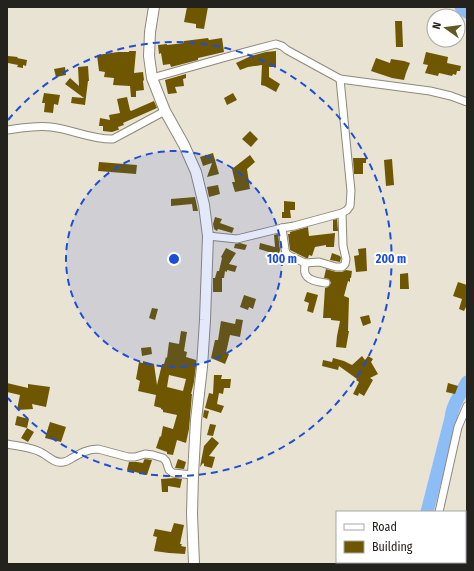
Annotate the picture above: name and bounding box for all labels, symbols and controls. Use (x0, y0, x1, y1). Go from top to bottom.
north arrow (426, 8, 466, 48)
text: N (430, 21, 444, 30)
centre of rings (167, 252, 181, 266)
text: 100 m (267, 252, 297, 266)
text: 200 m (375, 252, 406, 266)
legend (336, 511, 466, 563)
text: Road (372, 520, 397, 534)
text: Building (372, 540, 413, 554)

